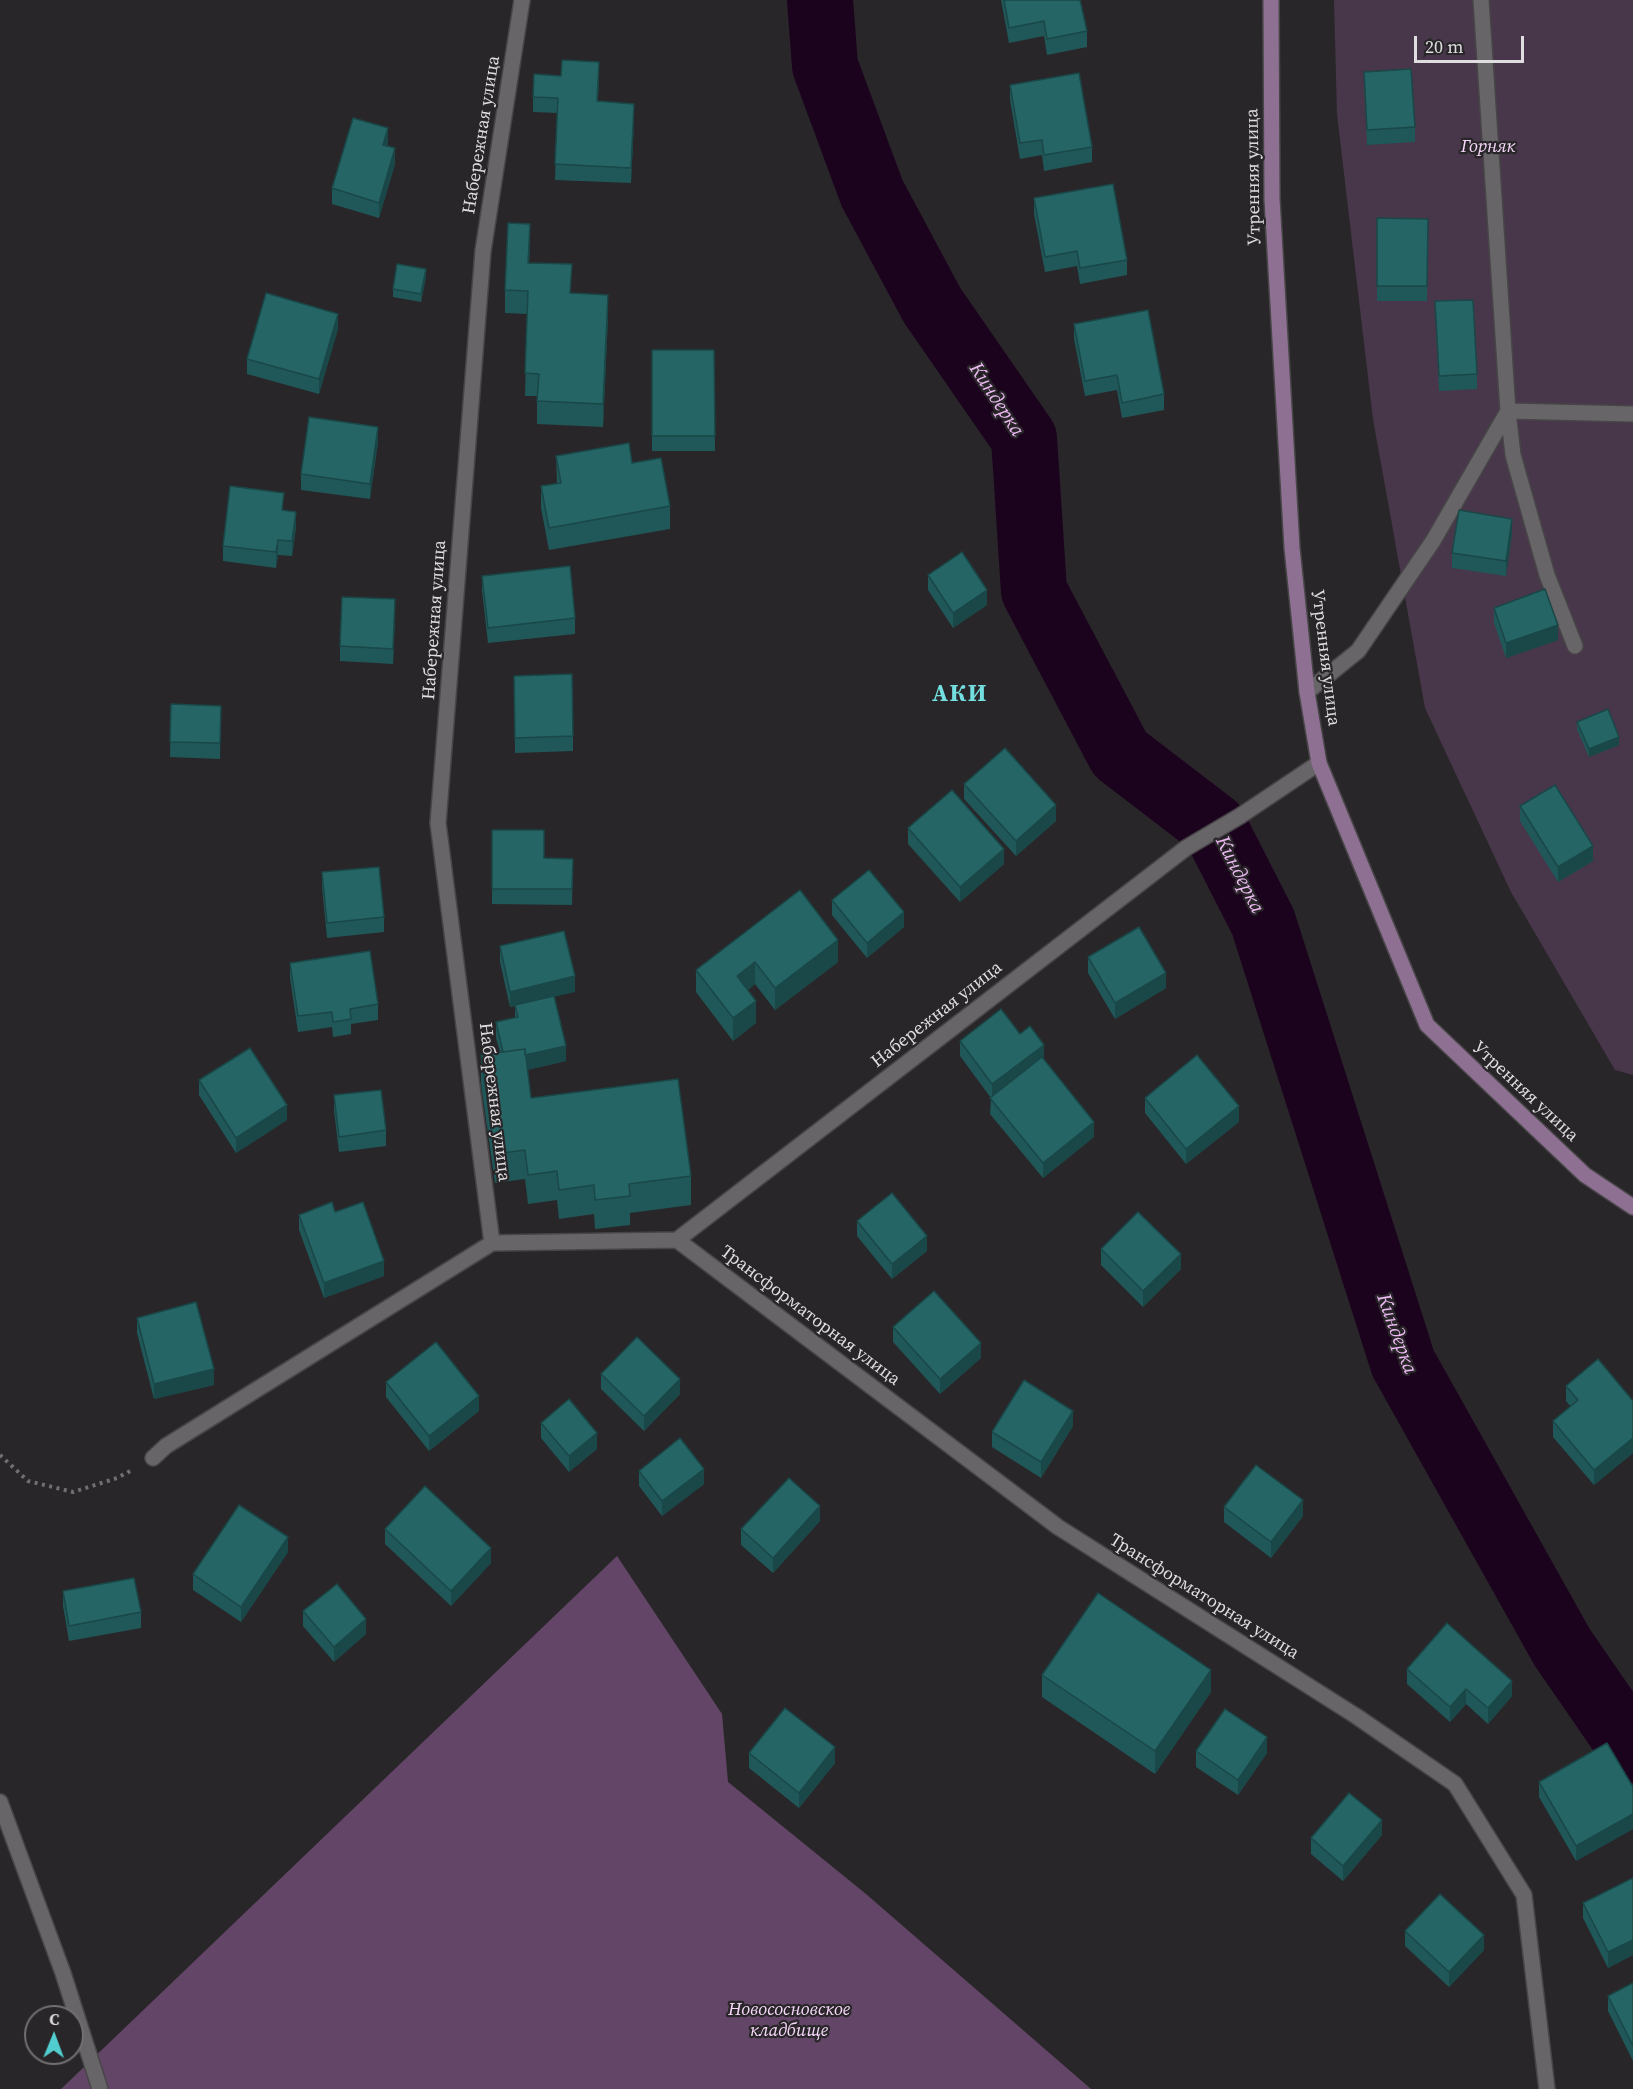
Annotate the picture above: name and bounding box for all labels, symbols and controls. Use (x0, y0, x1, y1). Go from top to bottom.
scale bar (1417, 24, 1526, 62)
text: 20 m (1425, 34, 1463, 59)
street label: Набережная улица (459, 54, 505, 216)
street label: Утренняя улица (1242, 108, 1266, 246)
park label: Горняк (1461, 136, 1515, 158)
water label: Киндерка (963, 358, 1029, 442)
street label: Набережная улица (419, 539, 451, 701)
street label: Утренняя улица (1306, 589, 1344, 727)
district label: АКИ (932, 681, 988, 709)
water label: Киндерка (1209, 832, 1269, 918)
street label: Набережная улица (867, 957, 1007, 1073)
street label: Набережная улица (474, 1021, 514, 1183)
street label: Утренняя улица (1467, 1037, 1583, 1147)
street label: Трансформаторная улица (716, 1241, 904, 1391)
water label: Киндерка (1370, 1291, 1422, 1377)
street label: Трансформаторная улица (1105, 1530, 1303, 1664)
park label: Новососновское кладбище (728, 1999, 850, 2042)
north arrow (24, 2005, 84, 2065)
text: С (49, 2008, 59, 2030)

